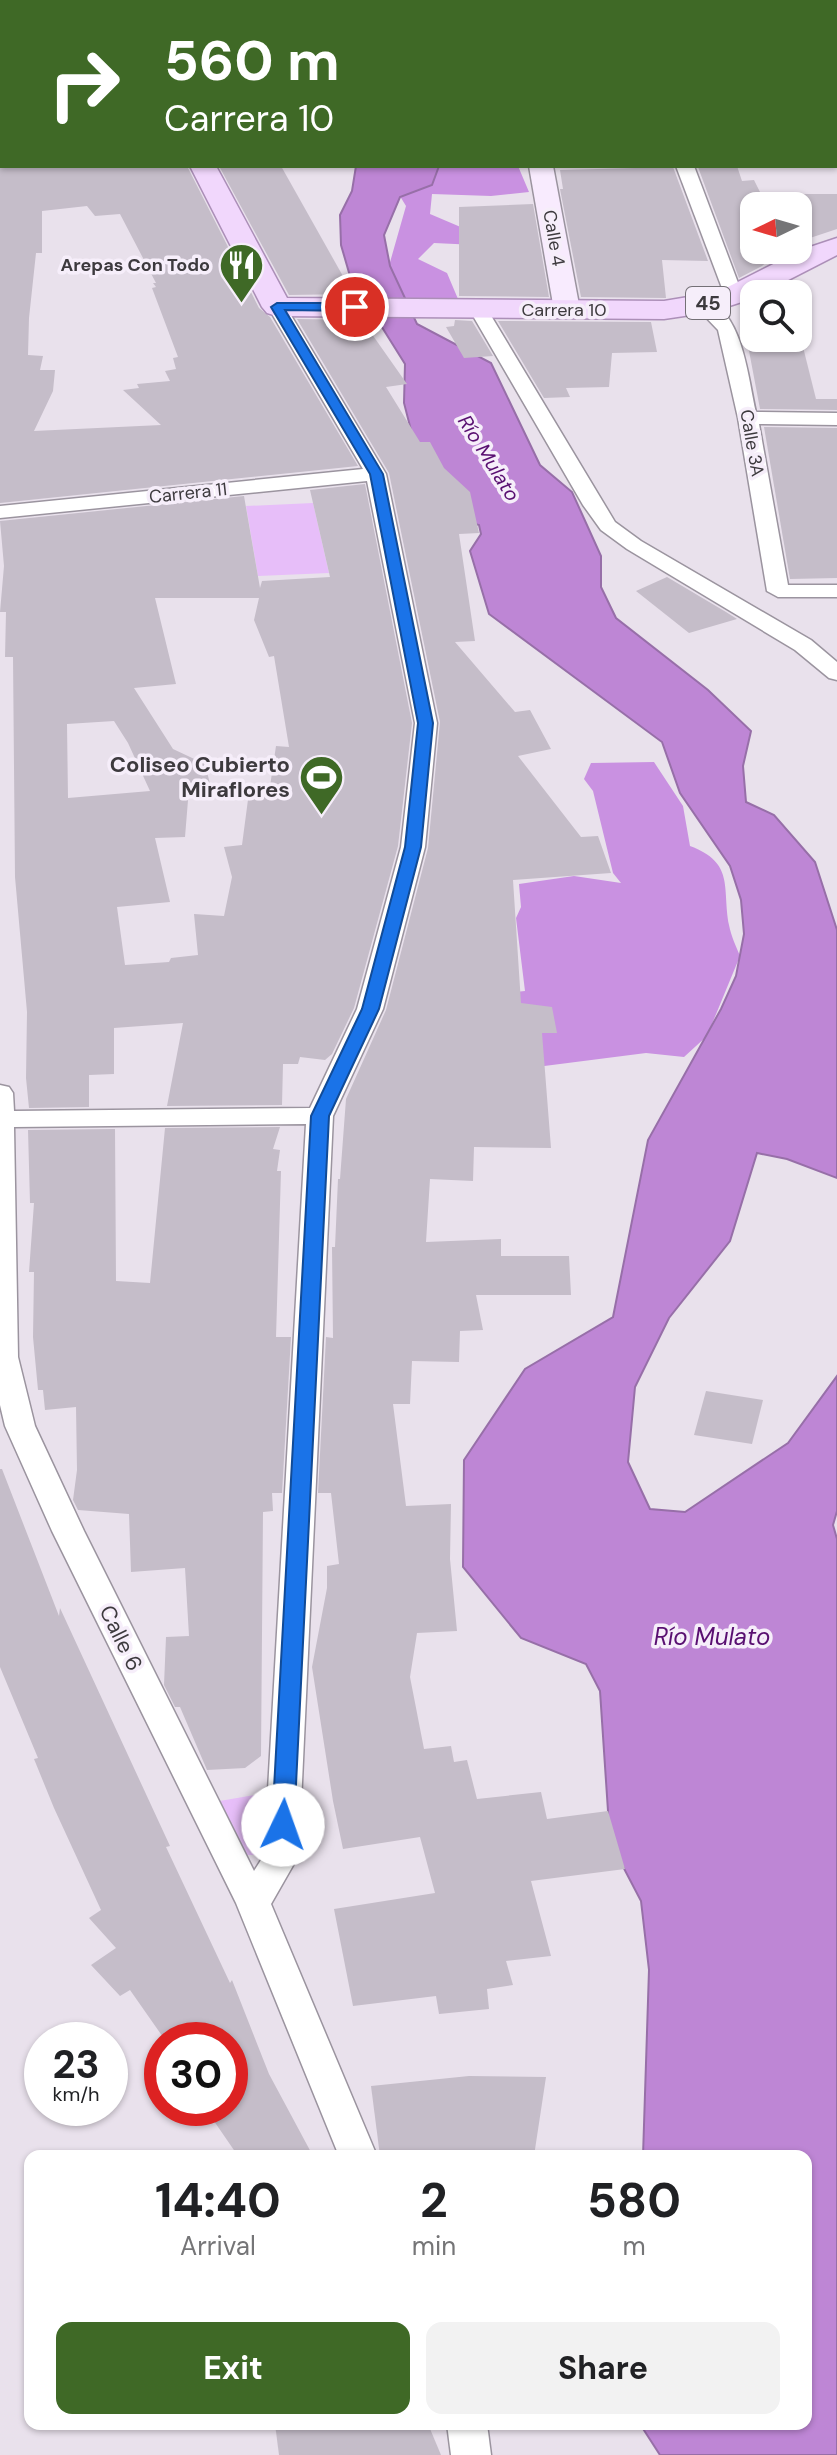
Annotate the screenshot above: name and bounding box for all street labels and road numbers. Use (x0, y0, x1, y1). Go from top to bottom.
street label: Calle 4 (537, 208, 571, 268)
road number: 45 (686, 287, 730, 319)
street label: Carrera 10 (521, 298, 607, 322)
street label: Calle 3A (734, 408, 770, 478)
street label: Carrera 11 (148, 477, 228, 509)
street label: Calle 6 (93, 1600, 149, 1676)

